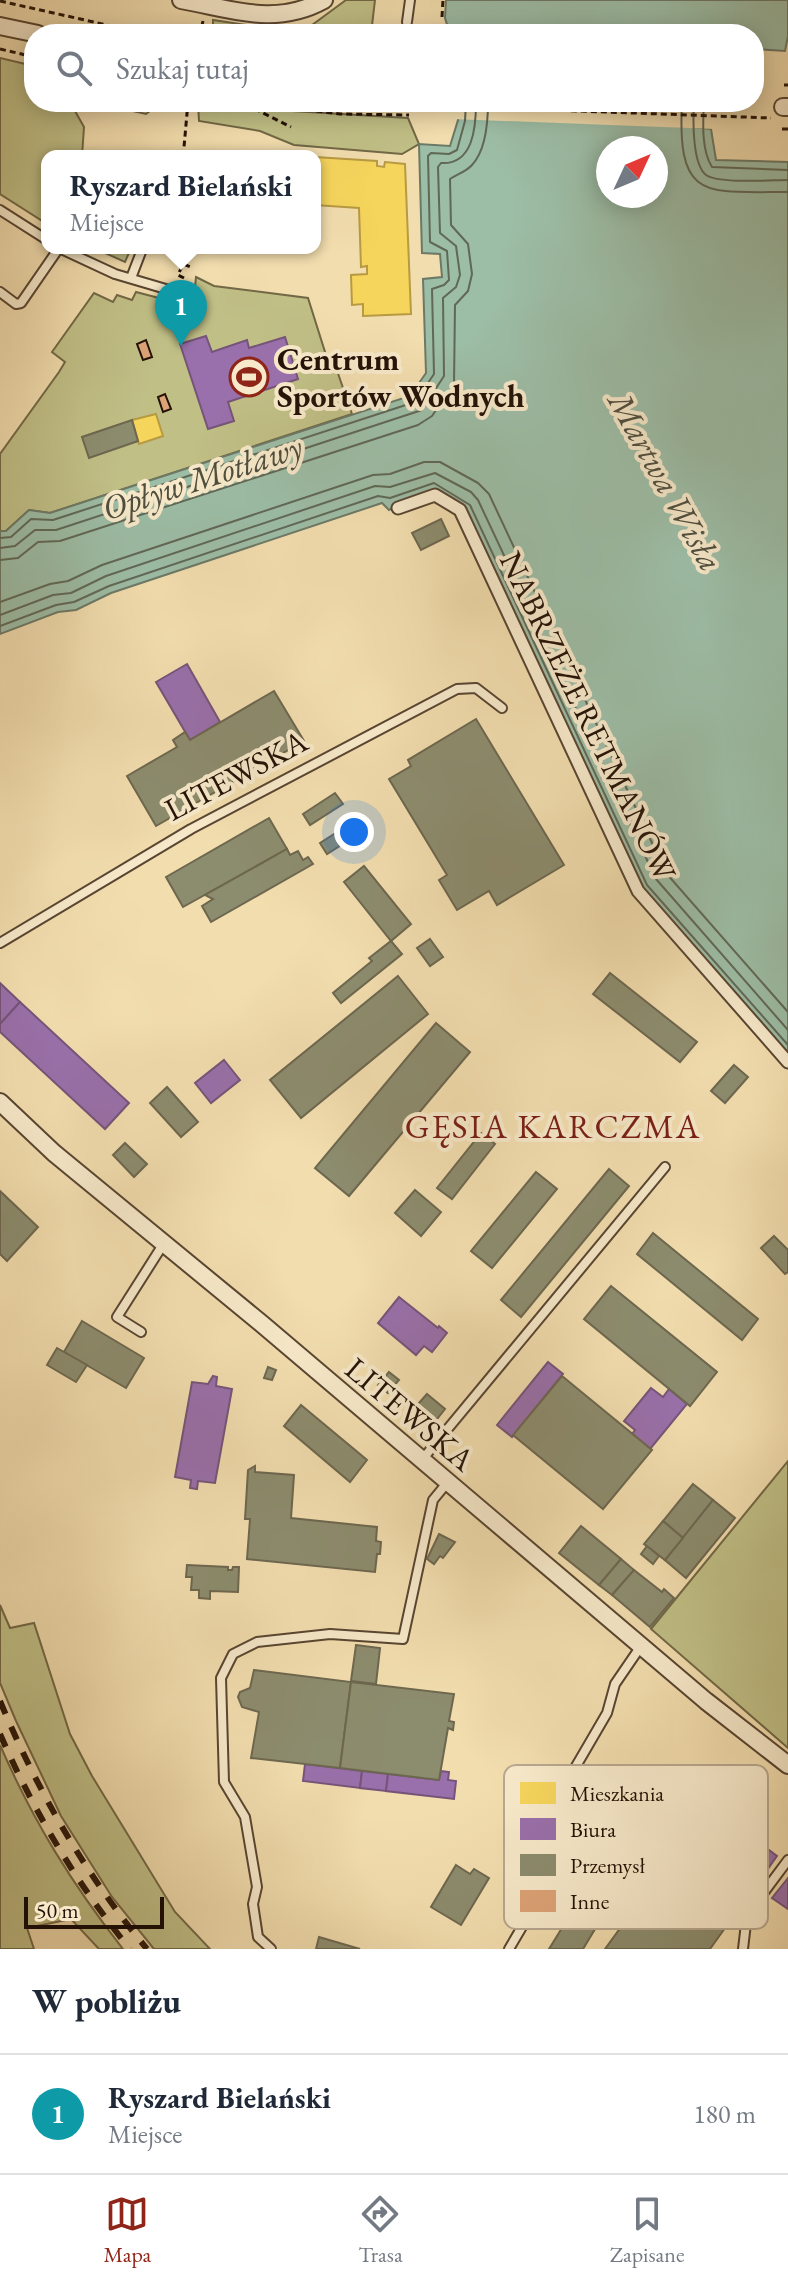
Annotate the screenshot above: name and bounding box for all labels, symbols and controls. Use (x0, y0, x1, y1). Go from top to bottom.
search box (24, 24, 764, 112)
icon: search (52, 46, 96, 90)
text: Szukaj tutaj (116, 49, 249, 88)
north arrow (596, 136, 668, 208)
popup (41, 150, 321, 254)
text: Ryszard Bielański (70, 166, 292, 205)
text: Miejsce (70, 205, 144, 239)
pin: 1 (155, 280, 207, 346)
place label: Centrum Sportów Wodnych (277, 338, 525, 417)
sports icon: Centrum Sportów Wodnych (228, 356, 270, 398)
water label: Martwa Wisła (598, 382, 733, 579)
water label: Opływ Motławy (96, 424, 308, 530)
street label: NABRZEŻE RETMANÓW (490, 544, 686, 888)
street label: LITEWSKA (157, 719, 316, 830)
your location (334, 812, 374, 852)
district label: GĘSIA KARCZMA (405, 1104, 701, 1148)
street label: LITEWSKA (337, 1348, 484, 1481)
legend (504, 1765, 768, 1929)
text: Mieszkania (570, 1779, 664, 1808)
text: Biura (570, 1815, 616, 1844)
text: Przemysł (570, 1851, 646, 1880)
text: Inne (570, 1887, 610, 1916)
scale bar (24, 1893, 164, 1929)
text: 50 m (36, 1896, 79, 1925)
text: W pobliżu (32, 1979, 181, 2023)
text: Ryszard Bielański (108, 2078, 331, 2117)
text: 1 (51, 2097, 65, 2131)
text: 180 m (693, 2097, 756, 2131)
text: Miejsce (108, 2117, 182, 2151)
tab: Mapa (103, 2192, 151, 2269)
tab: Trasa (358, 2192, 403, 2269)
tab: Zapisane (610, 2192, 685, 2269)

